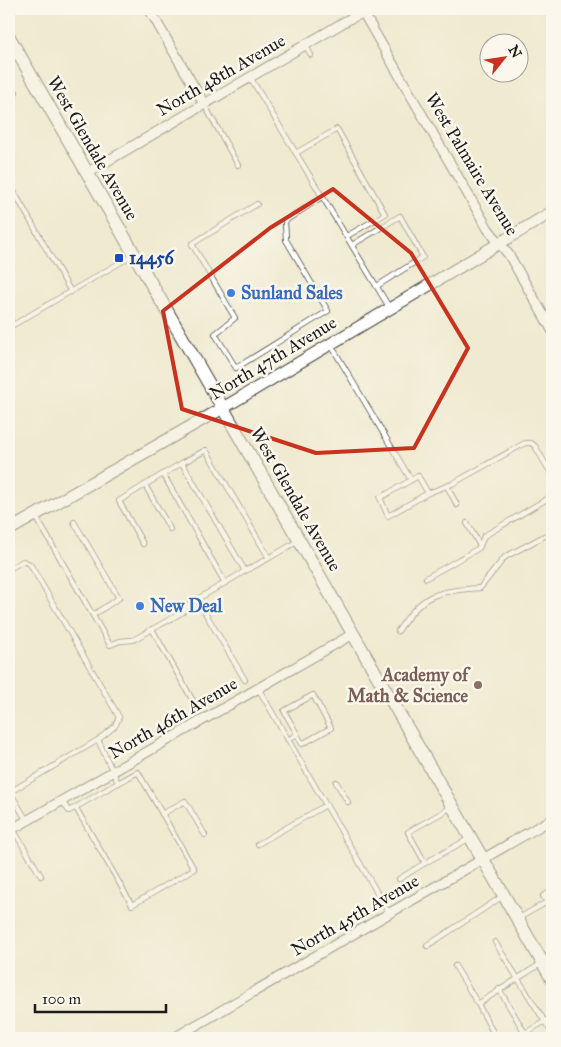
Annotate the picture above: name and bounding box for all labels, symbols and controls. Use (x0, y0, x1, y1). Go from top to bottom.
street label: North 48th Avenue (153, 29, 289, 121)
north arrow (478, 32, 528, 82)
text: N (504, 42, 525, 61)
street label: West Glendale Avenue (43, 72, 143, 224)
street label: West Palmaire Avenue (421, 89, 523, 239)
place label: 14456 (129, 247, 175, 270)
marker: 14456 (113, 252, 125, 264)
place label: Sunland Sales (241, 282, 343, 304)
marker: Sunland Sales (225, 287, 237, 299)
street label: North 47th Avenue (206, 311, 340, 405)
street label: West Glendale Avenue (246, 423, 346, 575)
place label: New Deal (150, 595, 223, 617)
marker: New Deal (134, 600, 146, 612)
place label: Academy of Math & Science (347, 664, 471, 707)
street label: North 46th Avenue (105, 672, 241, 764)
marker: Academy of Math & Science (472, 679, 484, 691)
street label: North 45th Avenue (287, 870, 423, 960)
scale bar (35, 982, 166, 1014)
text: 100 m (42, 990, 82, 1008)

